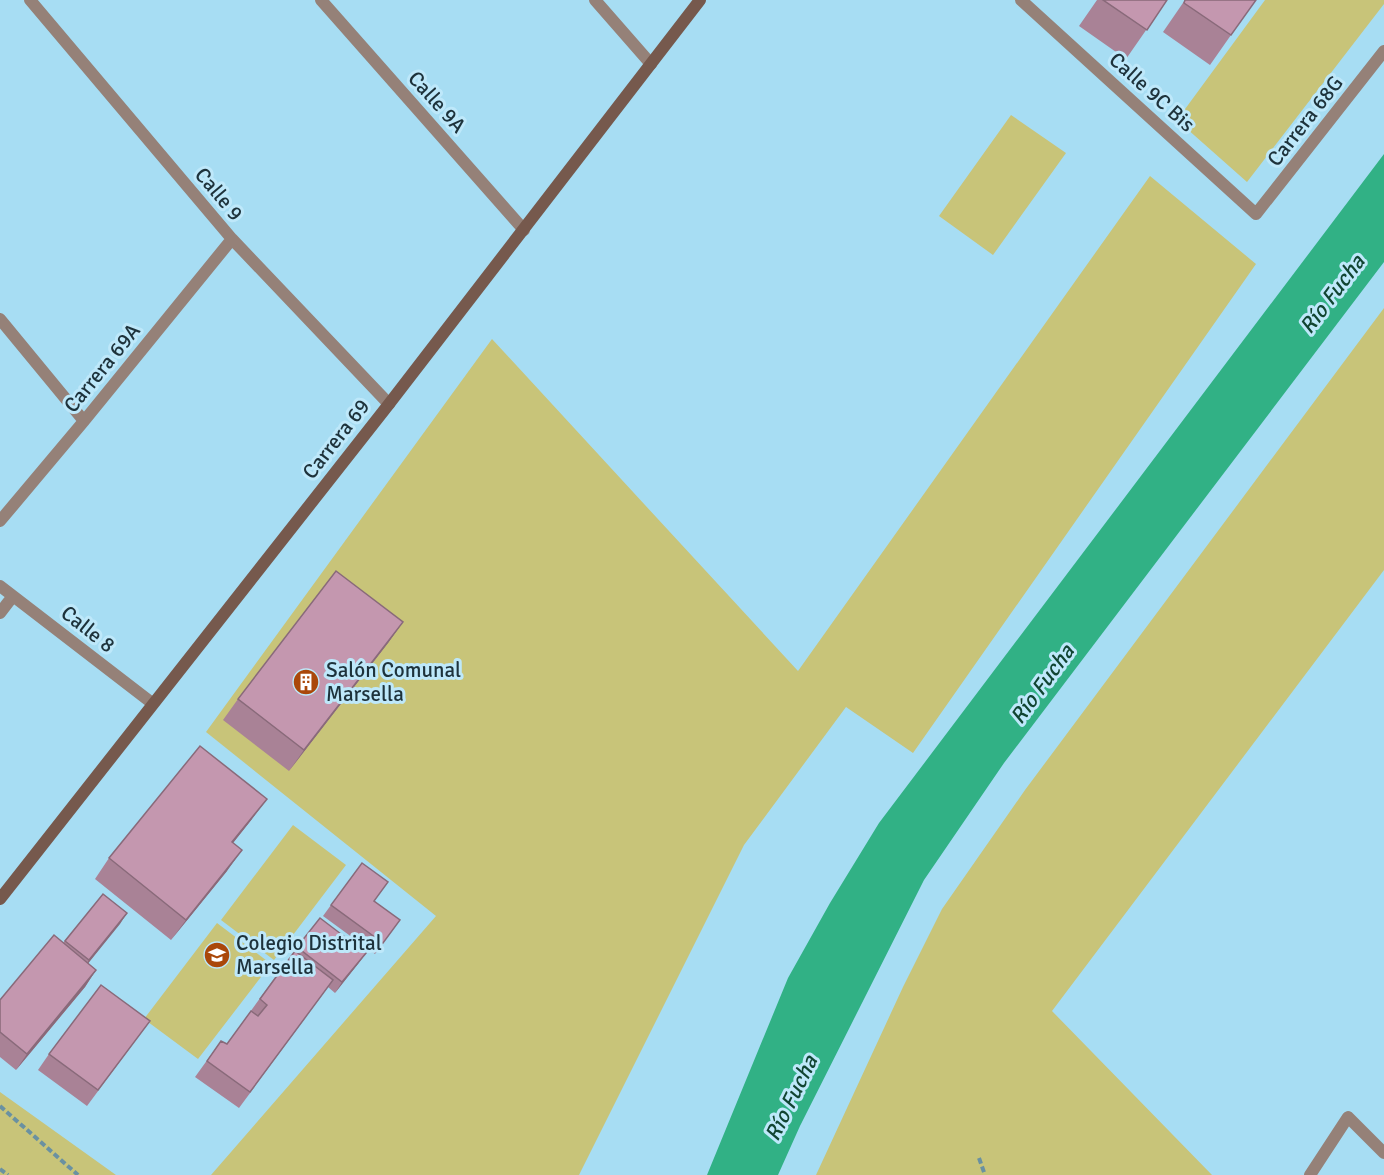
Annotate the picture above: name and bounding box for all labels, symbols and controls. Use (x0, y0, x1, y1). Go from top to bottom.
street label: Calle 9C Bis (1104, 47, 1200, 137)
street label: Calle 9A (402, 66, 472, 138)
street label: Carrera 68G (1262, 71, 1348, 171)
street label: Calle 9 (189, 162, 249, 226)
water label: Río Fucha (1294, 249, 1371, 339)
street label: Carrera 69A (58, 318, 146, 418)
street label: Carrera 69 (297, 394, 375, 484)
street label: Calle 8 (56, 600, 120, 658)
water label: Río Fucha (1004, 638, 1080, 729)
place label: Salón Comunal Marsella (326, 657, 461, 707)
building icon: Salón Comunal Marsella (291, 667, 321, 697)
place label: Colegio Distrital Marsella (236, 930, 382, 980)
school or university icon: Colegio Distrital Marsella (202, 940, 232, 970)
water label: Río Fucha (759, 1050, 824, 1145)

